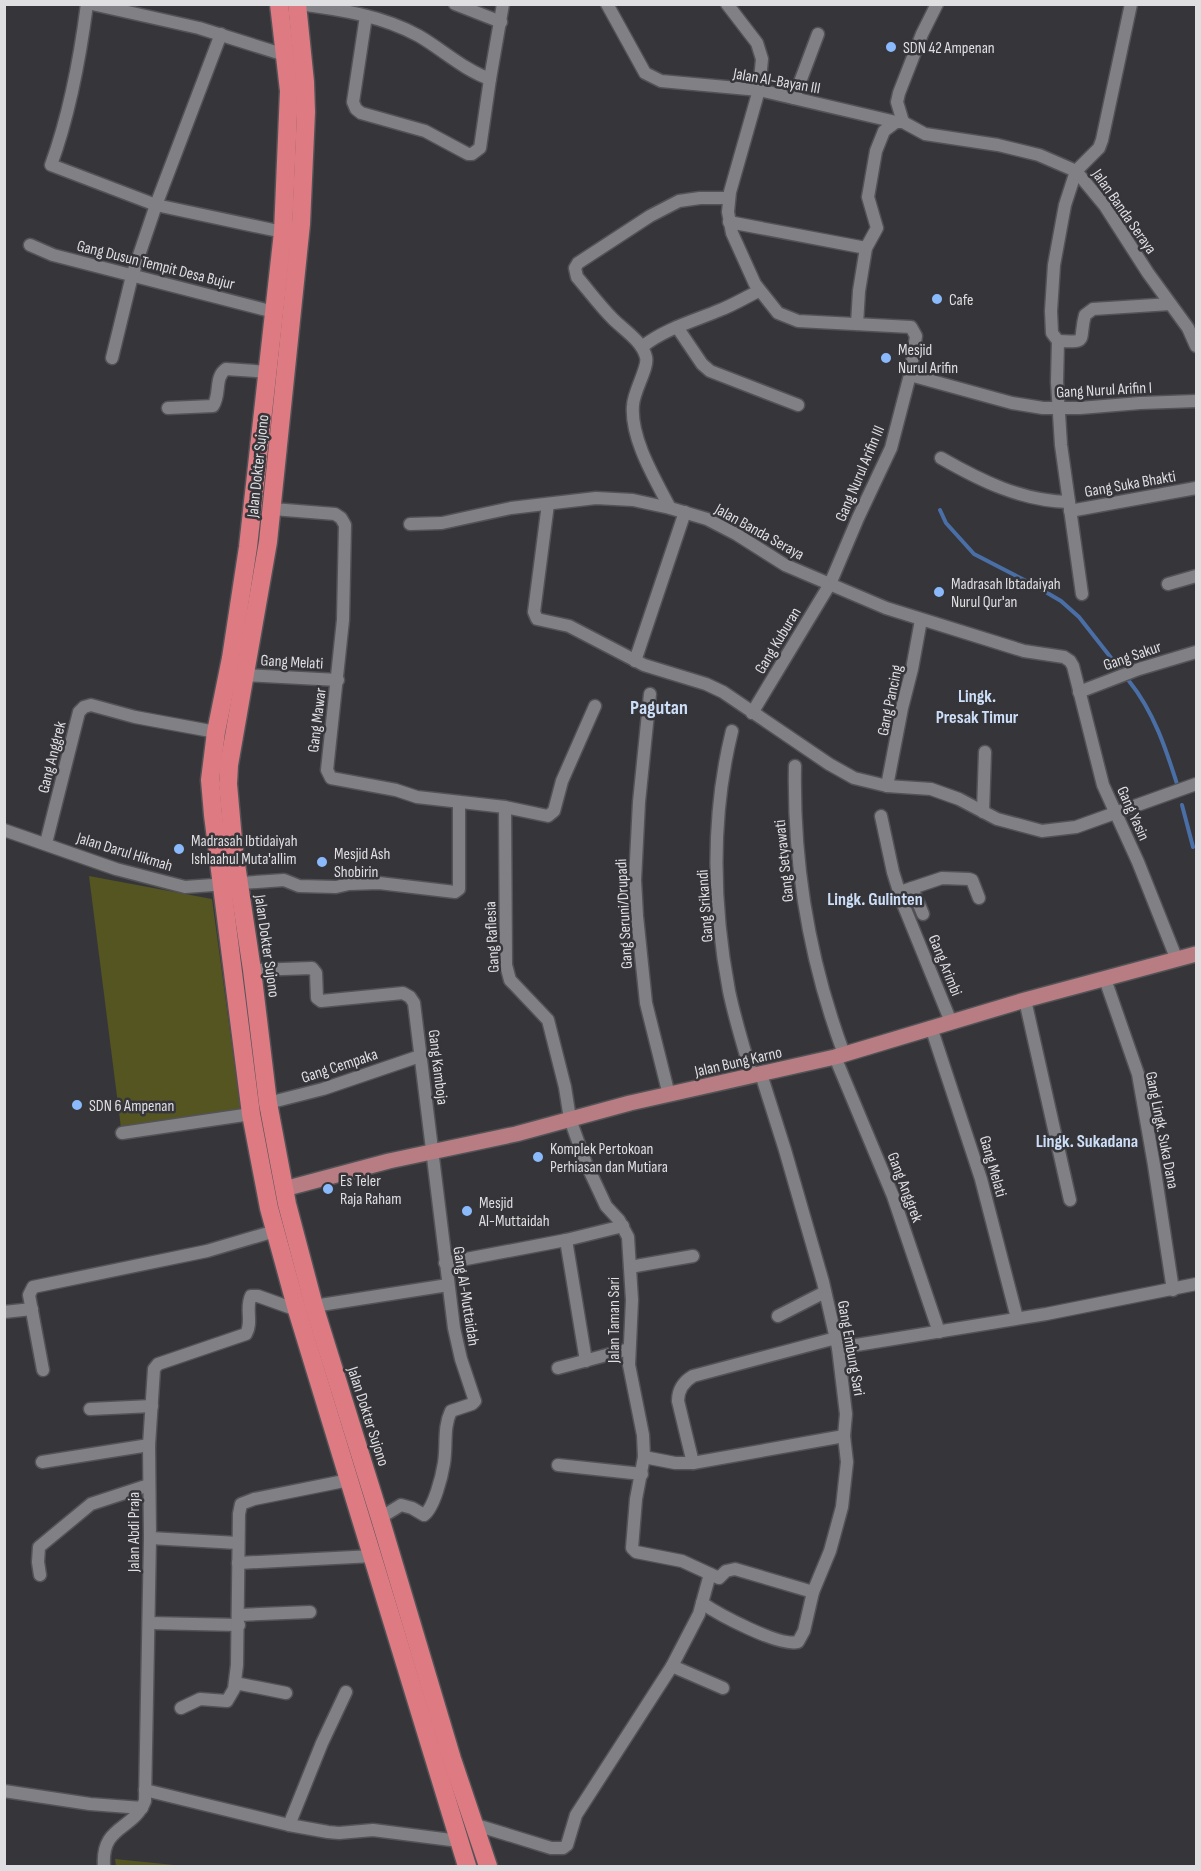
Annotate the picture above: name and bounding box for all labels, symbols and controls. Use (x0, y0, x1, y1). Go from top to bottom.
place label: SDN 42 Ampenan (903, 39, 995, 58)
marker: SDN 42 Ampenan (884, 40, 898, 54)
street label: Jalan Al-Bayan III (731, 64, 822, 98)
street label: Jalan Banda Seraya (1087, 165, 1160, 258)
street label: Gang Dusun Tempit Desa Bujur (75, 237, 237, 294)
place label: Cafe (949, 291, 973, 310)
marker: Cafe (930, 292, 944, 306)
place label: Mesjid Nurul Arifin (898, 341, 958, 378)
marker: Mesjid Nurul Arifin (879, 351, 893, 365)
street label: Gang Nurul Arifin I (1056, 379, 1152, 402)
street label: Jalan Dokter Sujono (244, 414, 273, 520)
street label: Gang Nurul Arifin III (832, 423, 889, 524)
street label: Gang Suka Bhakti (1083, 467, 1177, 502)
street label: Jalan Banda Seraya (710, 499, 807, 565)
place label: Madrasah Ibtadaiyah Nurul Qur'an (951, 575, 1061, 612)
marker: Madrasah Ibtadaiyah Nurul Qur'an (932, 585, 946, 599)
street label: Gang Kuburan (751, 604, 806, 677)
street label: Gang Sakur (1101, 637, 1164, 675)
street label: Gang Melati (260, 651, 324, 674)
street label: Gang Pancing (874, 663, 907, 738)
street label: Gang Mawar (304, 686, 331, 754)
district label: Lingk. Presak Timur (936, 686, 1019, 728)
district label: Pagutan (630, 696, 688, 720)
street label: Gang Anggrek (34, 719, 71, 795)
street label: Gang Yasin (1112, 783, 1153, 844)
street label: Gang Setyawati (771, 819, 798, 903)
street label: Jalan Darul Hikmah (73, 829, 175, 876)
place label: Madrasah Ibtidaiyah Ishlaahul Muta'allim (191, 832, 298, 869)
marker: Madrasah Ibtidaiyah Ishlaahul Muta'allim (172, 842, 186, 856)
place label: Mesjid Ash Shobirin (334, 845, 390, 882)
marker: Mesjid Ash Shobirin (315, 855, 329, 869)
street label: Gang Seruni/Drupadi (612, 858, 637, 970)
street label: Gang Srikandi (693, 869, 718, 943)
district label: Lingk. Gulinten (827, 889, 923, 910)
street label: Jalan Dokter Sujono (250, 893, 283, 999)
street label: Gang Raflesia (481, 901, 504, 973)
street label: Gang Arimbi (924, 932, 965, 999)
street label: Gang Kamboja (423, 1028, 452, 1106)
street label: Jalan Bung Karno (692, 1043, 784, 1082)
street label: Gang Cempaka (299, 1045, 380, 1088)
street label: Gang Lingk. Suka Dana (1141, 1070, 1182, 1190)
place label: SDN 6 Ampenan (89, 1097, 174, 1116)
marker: SDN 6 Ampenan (70, 1098, 84, 1112)
district label: Lingk. Sukadana (1036, 1131, 1138, 1152)
street label: Gang Melati (975, 1134, 1010, 1199)
place label: Komplek Pertokoan Perhiasan dan Mutiara (550, 1140, 668, 1177)
marker: Komplek Pertokoan Perhiasan dan Mutiara (531, 1150, 545, 1164)
street label: Gang Anggrek (883, 1150, 927, 1225)
place label: Es Teler Raja Raham (340, 1172, 402, 1209)
marker: Es Teler Raja Raham (321, 1182, 335, 1196)
place label: Mesjid Al-Muttaidah (478, 1194, 550, 1231)
marker: Mesjid Al-Muttaidah (460, 1204, 474, 1218)
street label: Gang Al-Muttaidah (448, 1245, 483, 1347)
street label: Jalan Taman Sari (605, 1277, 624, 1364)
street label: Gang Embung Sari (833, 1299, 868, 1397)
street label: Jalan Dokter Sujono (342, 1363, 393, 1469)
street label: Jalan Abdi Praja (125, 1492, 144, 1573)

